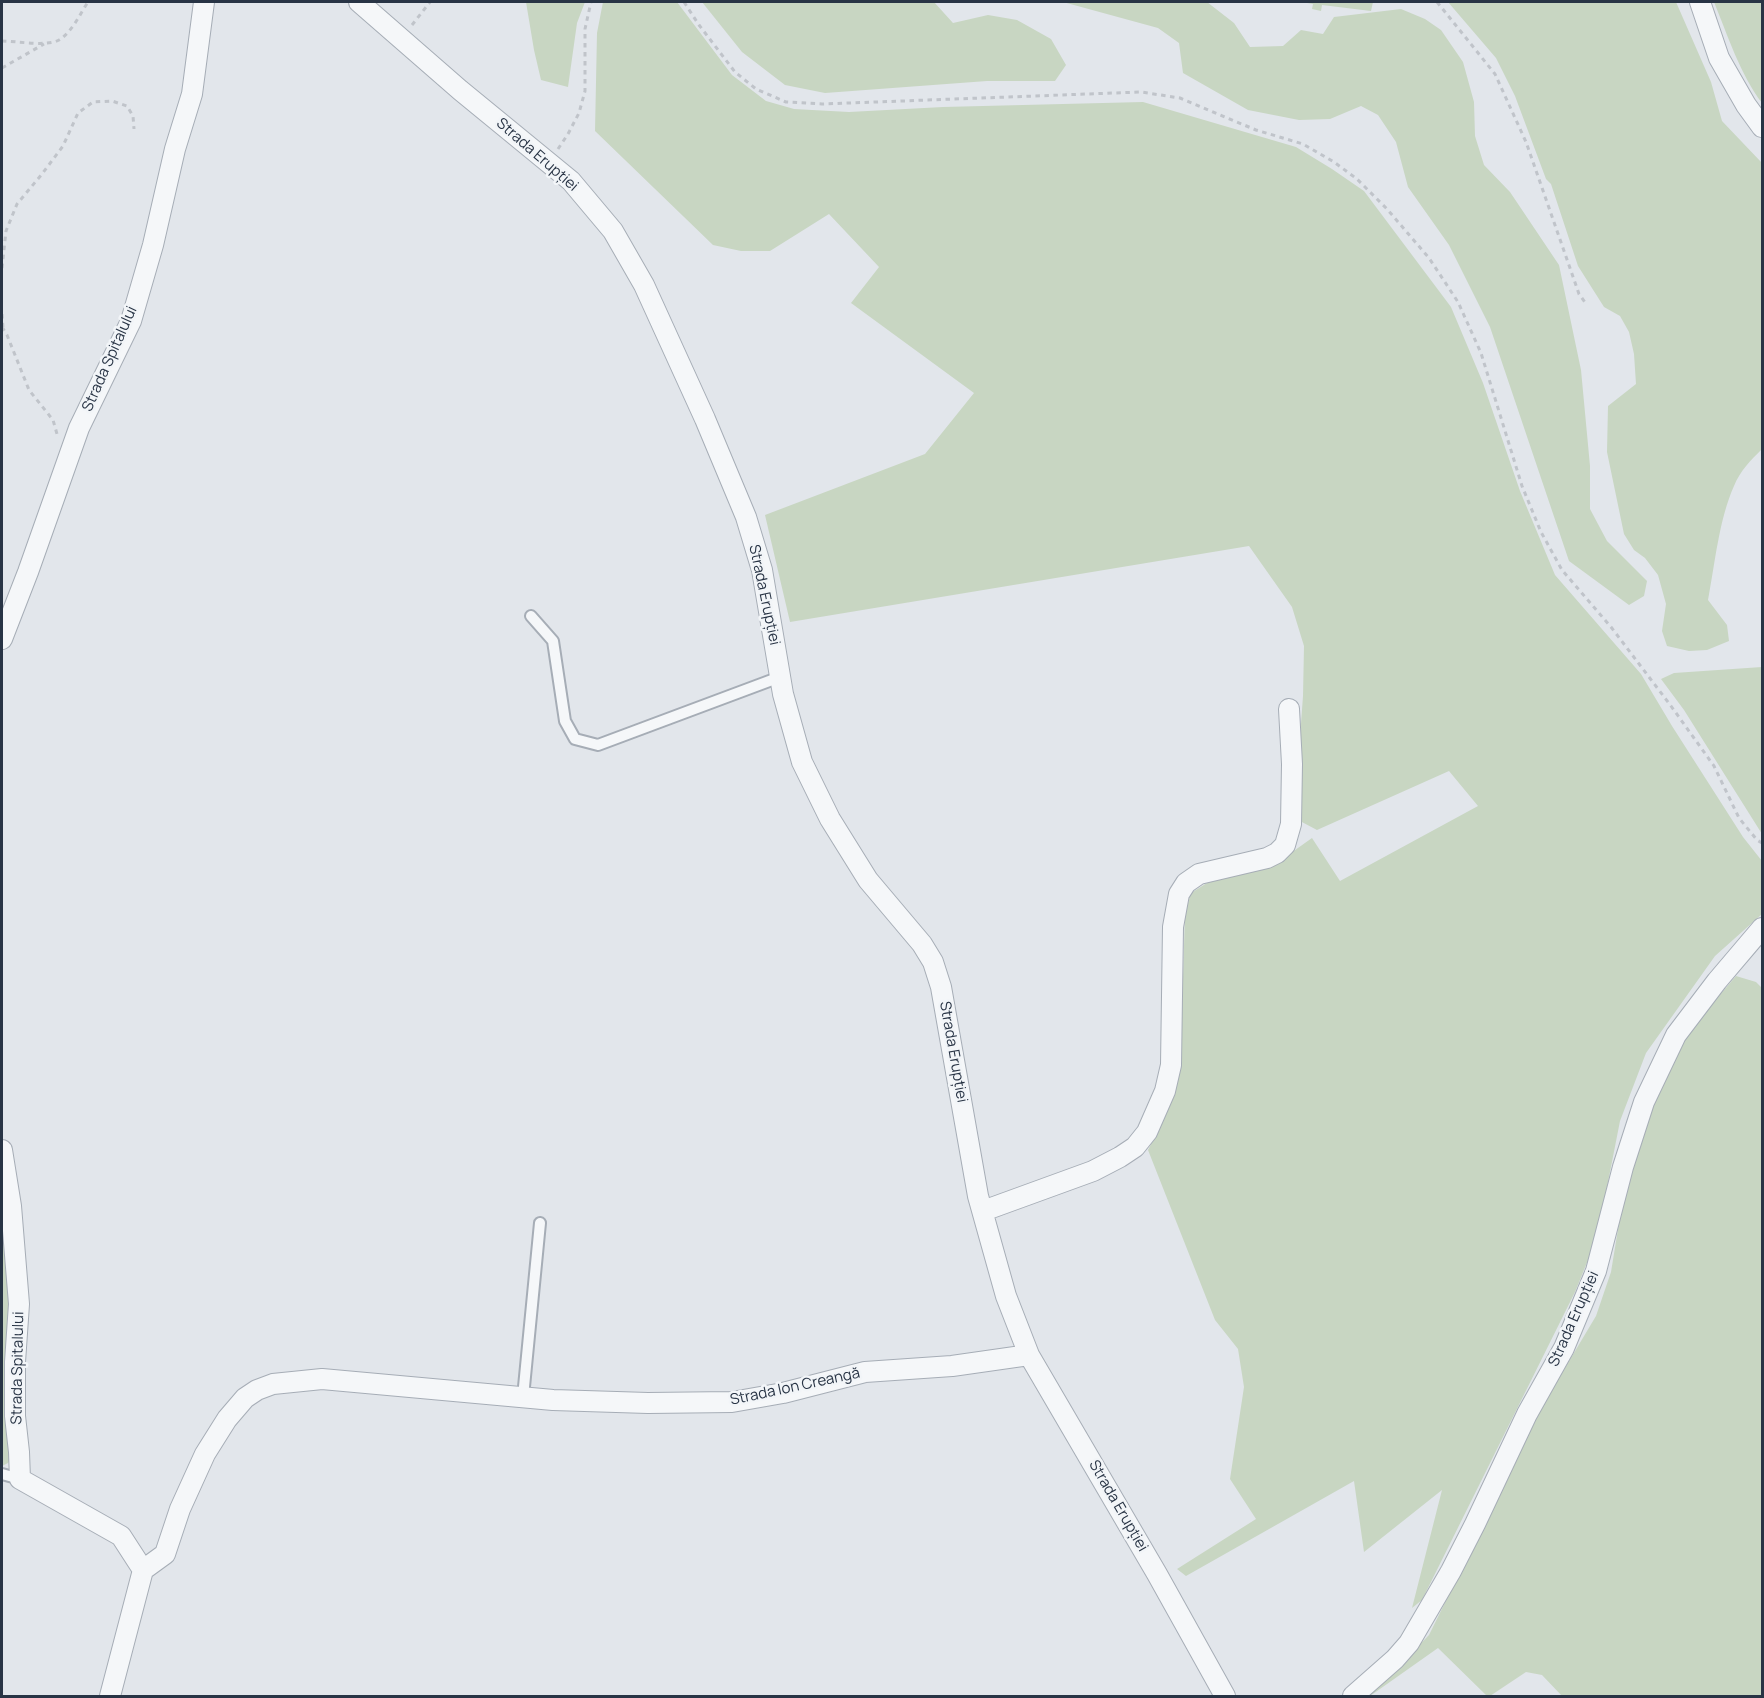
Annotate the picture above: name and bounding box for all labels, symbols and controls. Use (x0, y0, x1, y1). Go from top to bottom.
street label: Strada Erupției (492, 115, 582, 195)
street label: Strada Spitalului (79, 304, 141, 414)
street label: Strada Erupției (745, 543, 783, 647)
street label: Strada Erupției (935, 1000, 971, 1104)
street label: Strada Erupției (1545, 1269, 1603, 1369)
street label: Strada Spitalului (8, 1311, 28, 1425)
street label: Strada Ion Creangă (728, 1364, 862, 1410)
street label: Strada Erupției (1085, 1457, 1151, 1555)

